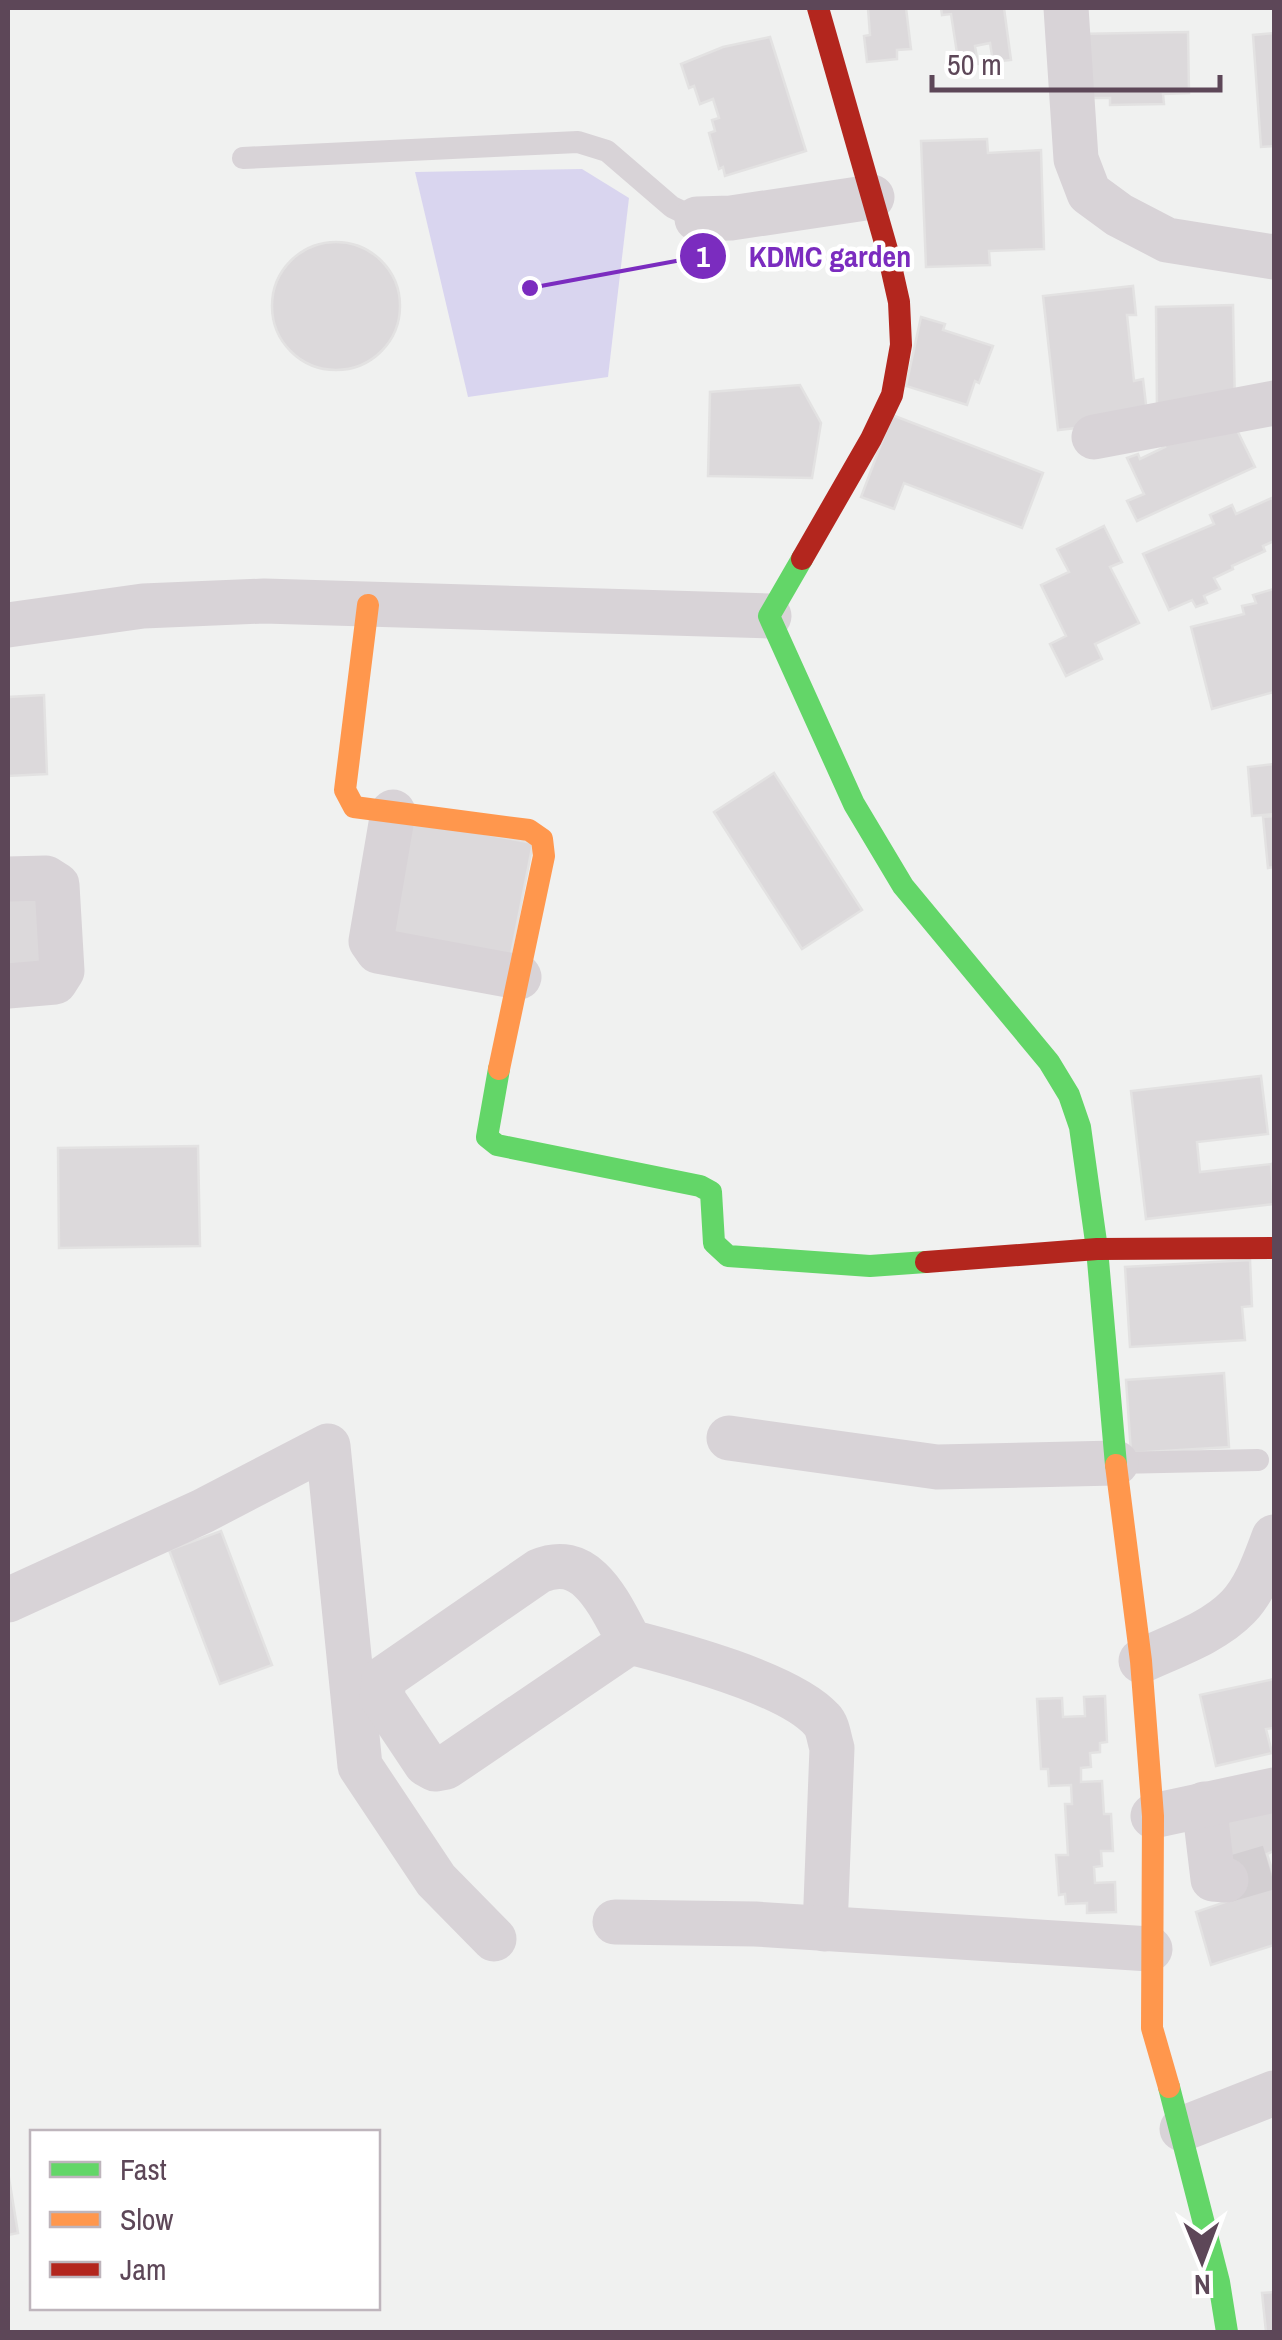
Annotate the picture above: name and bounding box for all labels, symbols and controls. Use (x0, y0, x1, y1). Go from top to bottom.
scale bar (932, 30, 1220, 92)
text: 50 m (947, 44, 1002, 84)
callout: KDMC garden (678, 226, 931, 286)
text: 1 (696, 236, 710, 276)
text: KDMC garden (749, 236, 911, 276)
legend (30, 2130, 380, 2310)
text: Fast (120, 2149, 167, 2189)
text: Slow (120, 2199, 174, 2239)
north arrow (1152, 2210, 1252, 2310)
text: Jam (120, 2249, 166, 2289)
text: N (1194, 2266, 1211, 2304)

